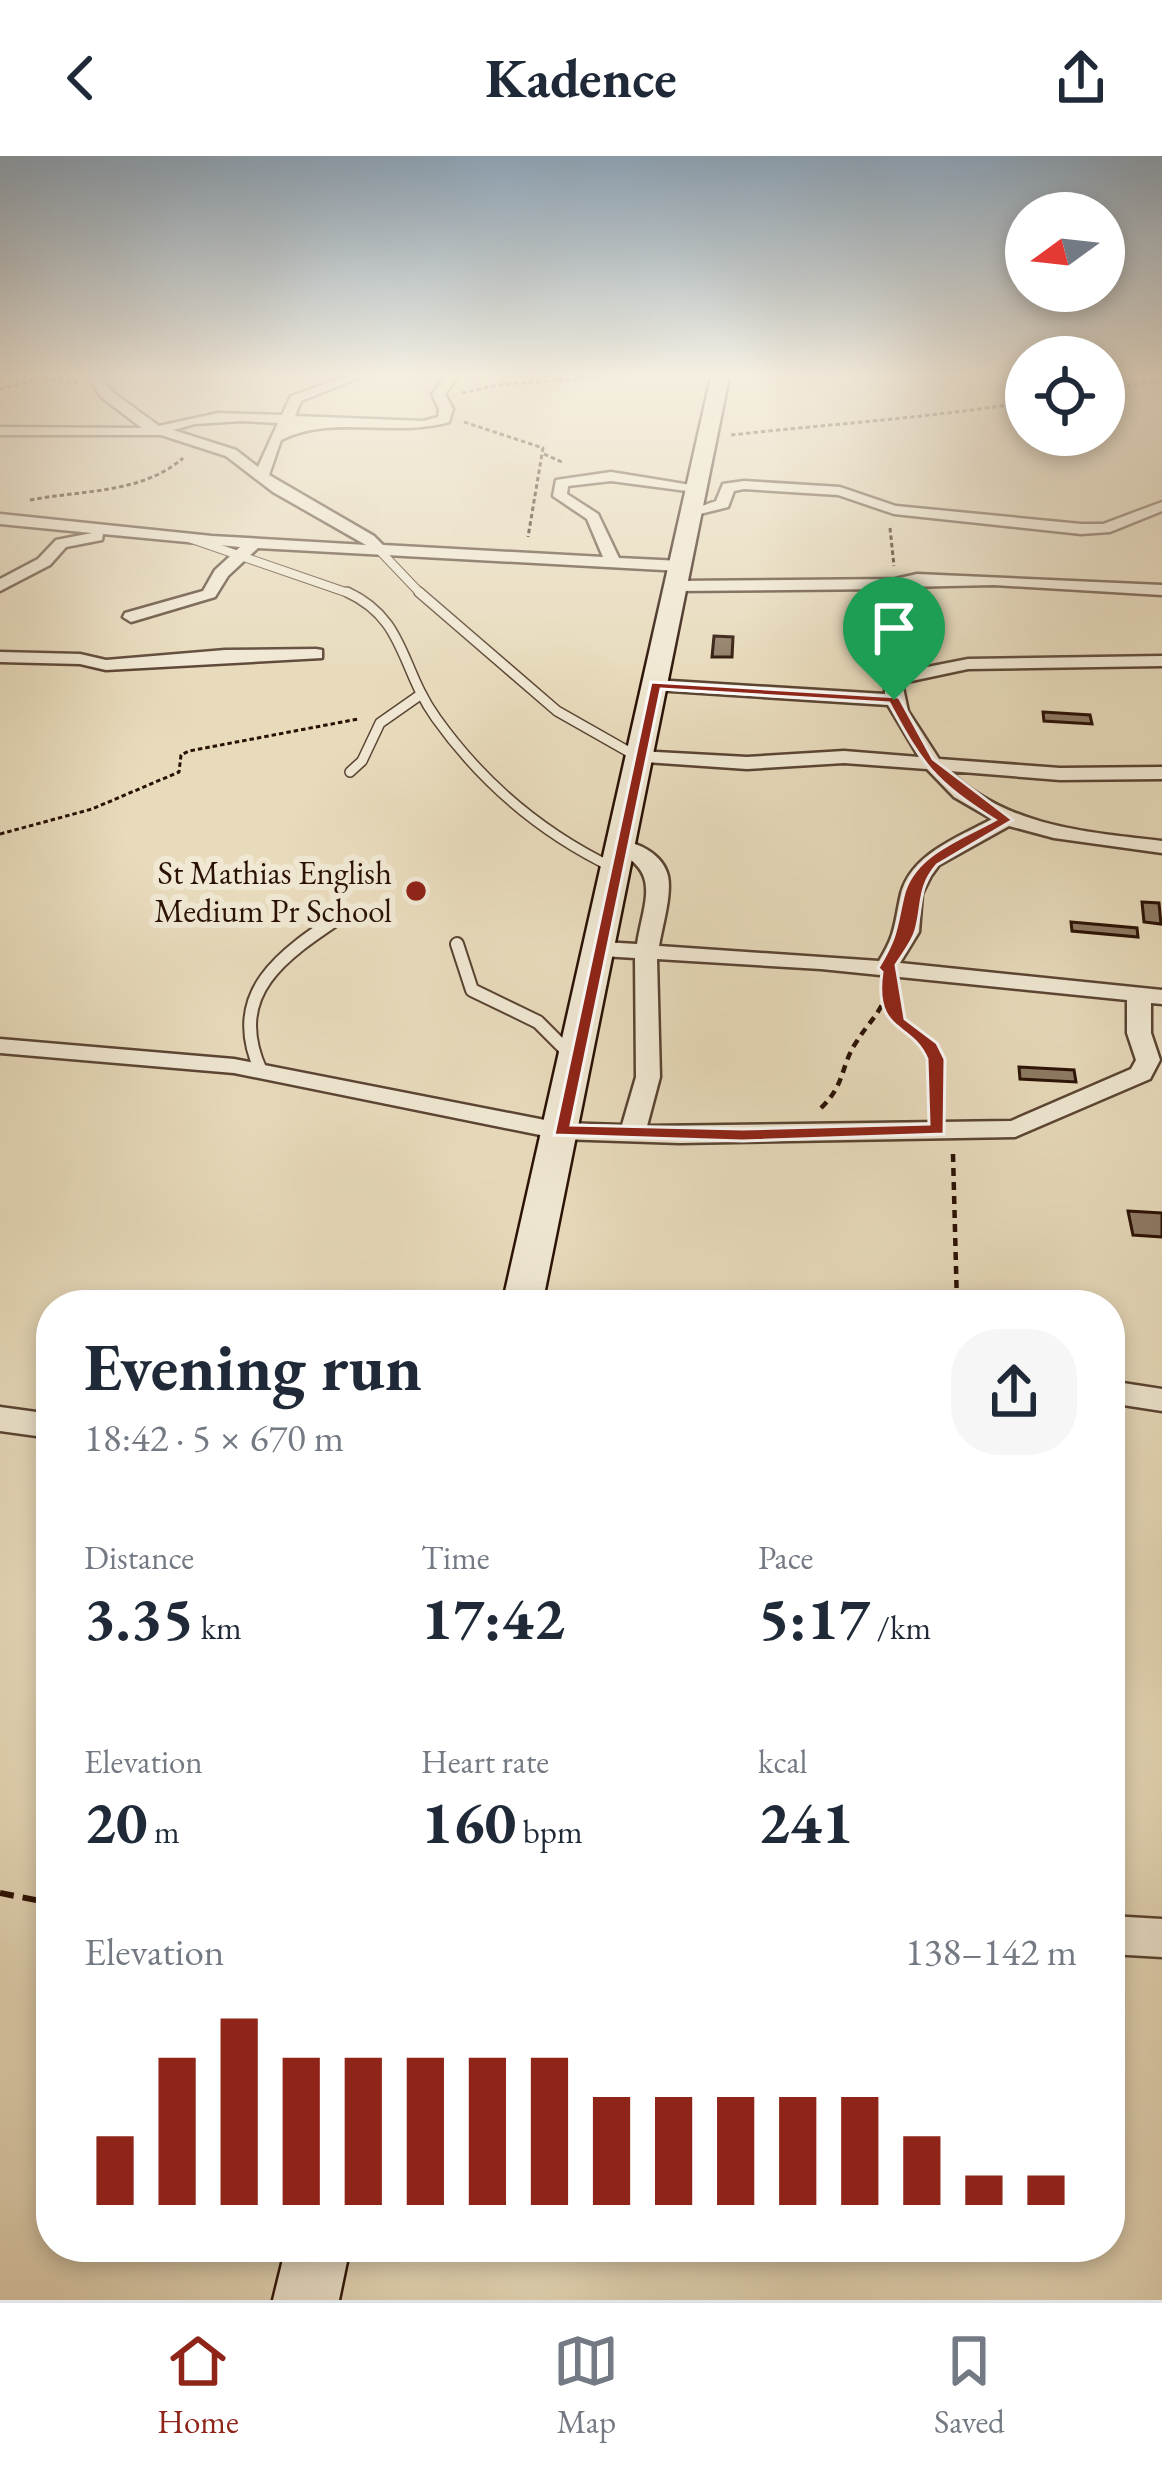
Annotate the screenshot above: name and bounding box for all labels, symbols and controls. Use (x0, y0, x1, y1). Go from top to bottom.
text: Kadence (485, 43, 677, 113)
icon: back (48, 45, 114, 111)
icon: share (1048, 45, 1114, 111)
north arrow (1005, 192, 1125, 312)
map controls (1005, 192, 1125, 456)
button: locate (1005, 336, 1125, 456)
pin (843, 577, 945, 700)
icon: arrive (861, 595, 927, 661)
place label: St Mathias English Medium Pr School (154, 851, 392, 932)
marker: St Mathias English Medium Pr School (403, 878, 429, 904)
text: Evening run (84, 1324, 422, 1410)
button: share (951, 1329, 1077, 1455)
text: 18:42 · 5 × 670 m (84, 1412, 344, 1463)
text: Distance (84, 1536, 194, 1579)
text: Time (421, 1536, 490, 1579)
text: Pace (758, 1536, 813, 1579)
text: 3.35 (84, 1579, 194, 1657)
text: 17:42 (421, 1579, 565, 1657)
text: 5:17 (758, 1579, 870, 1657)
text: km (194, 1606, 242, 1649)
text: /km (870, 1606, 931, 1649)
text: Elevation (84, 1740, 203, 1783)
text: Heart rate (421, 1740, 549, 1783)
text: kcal (758, 1740, 808, 1783)
text: 20 (84, 1783, 147, 1861)
text: 160 (421, 1783, 516, 1861)
text: 241 (758, 1783, 853, 1861)
text: m (147, 1810, 180, 1853)
text: bpm (516, 1810, 583, 1853)
text: Elevation (84, 1926, 224, 1977)
text: 138–142 m (905, 1926, 1077, 1977)
tab: Home (157, 2328, 239, 2443)
tab: Map (553, 2328, 619, 2443)
tab: Saved (934, 2328, 1005, 2443)

